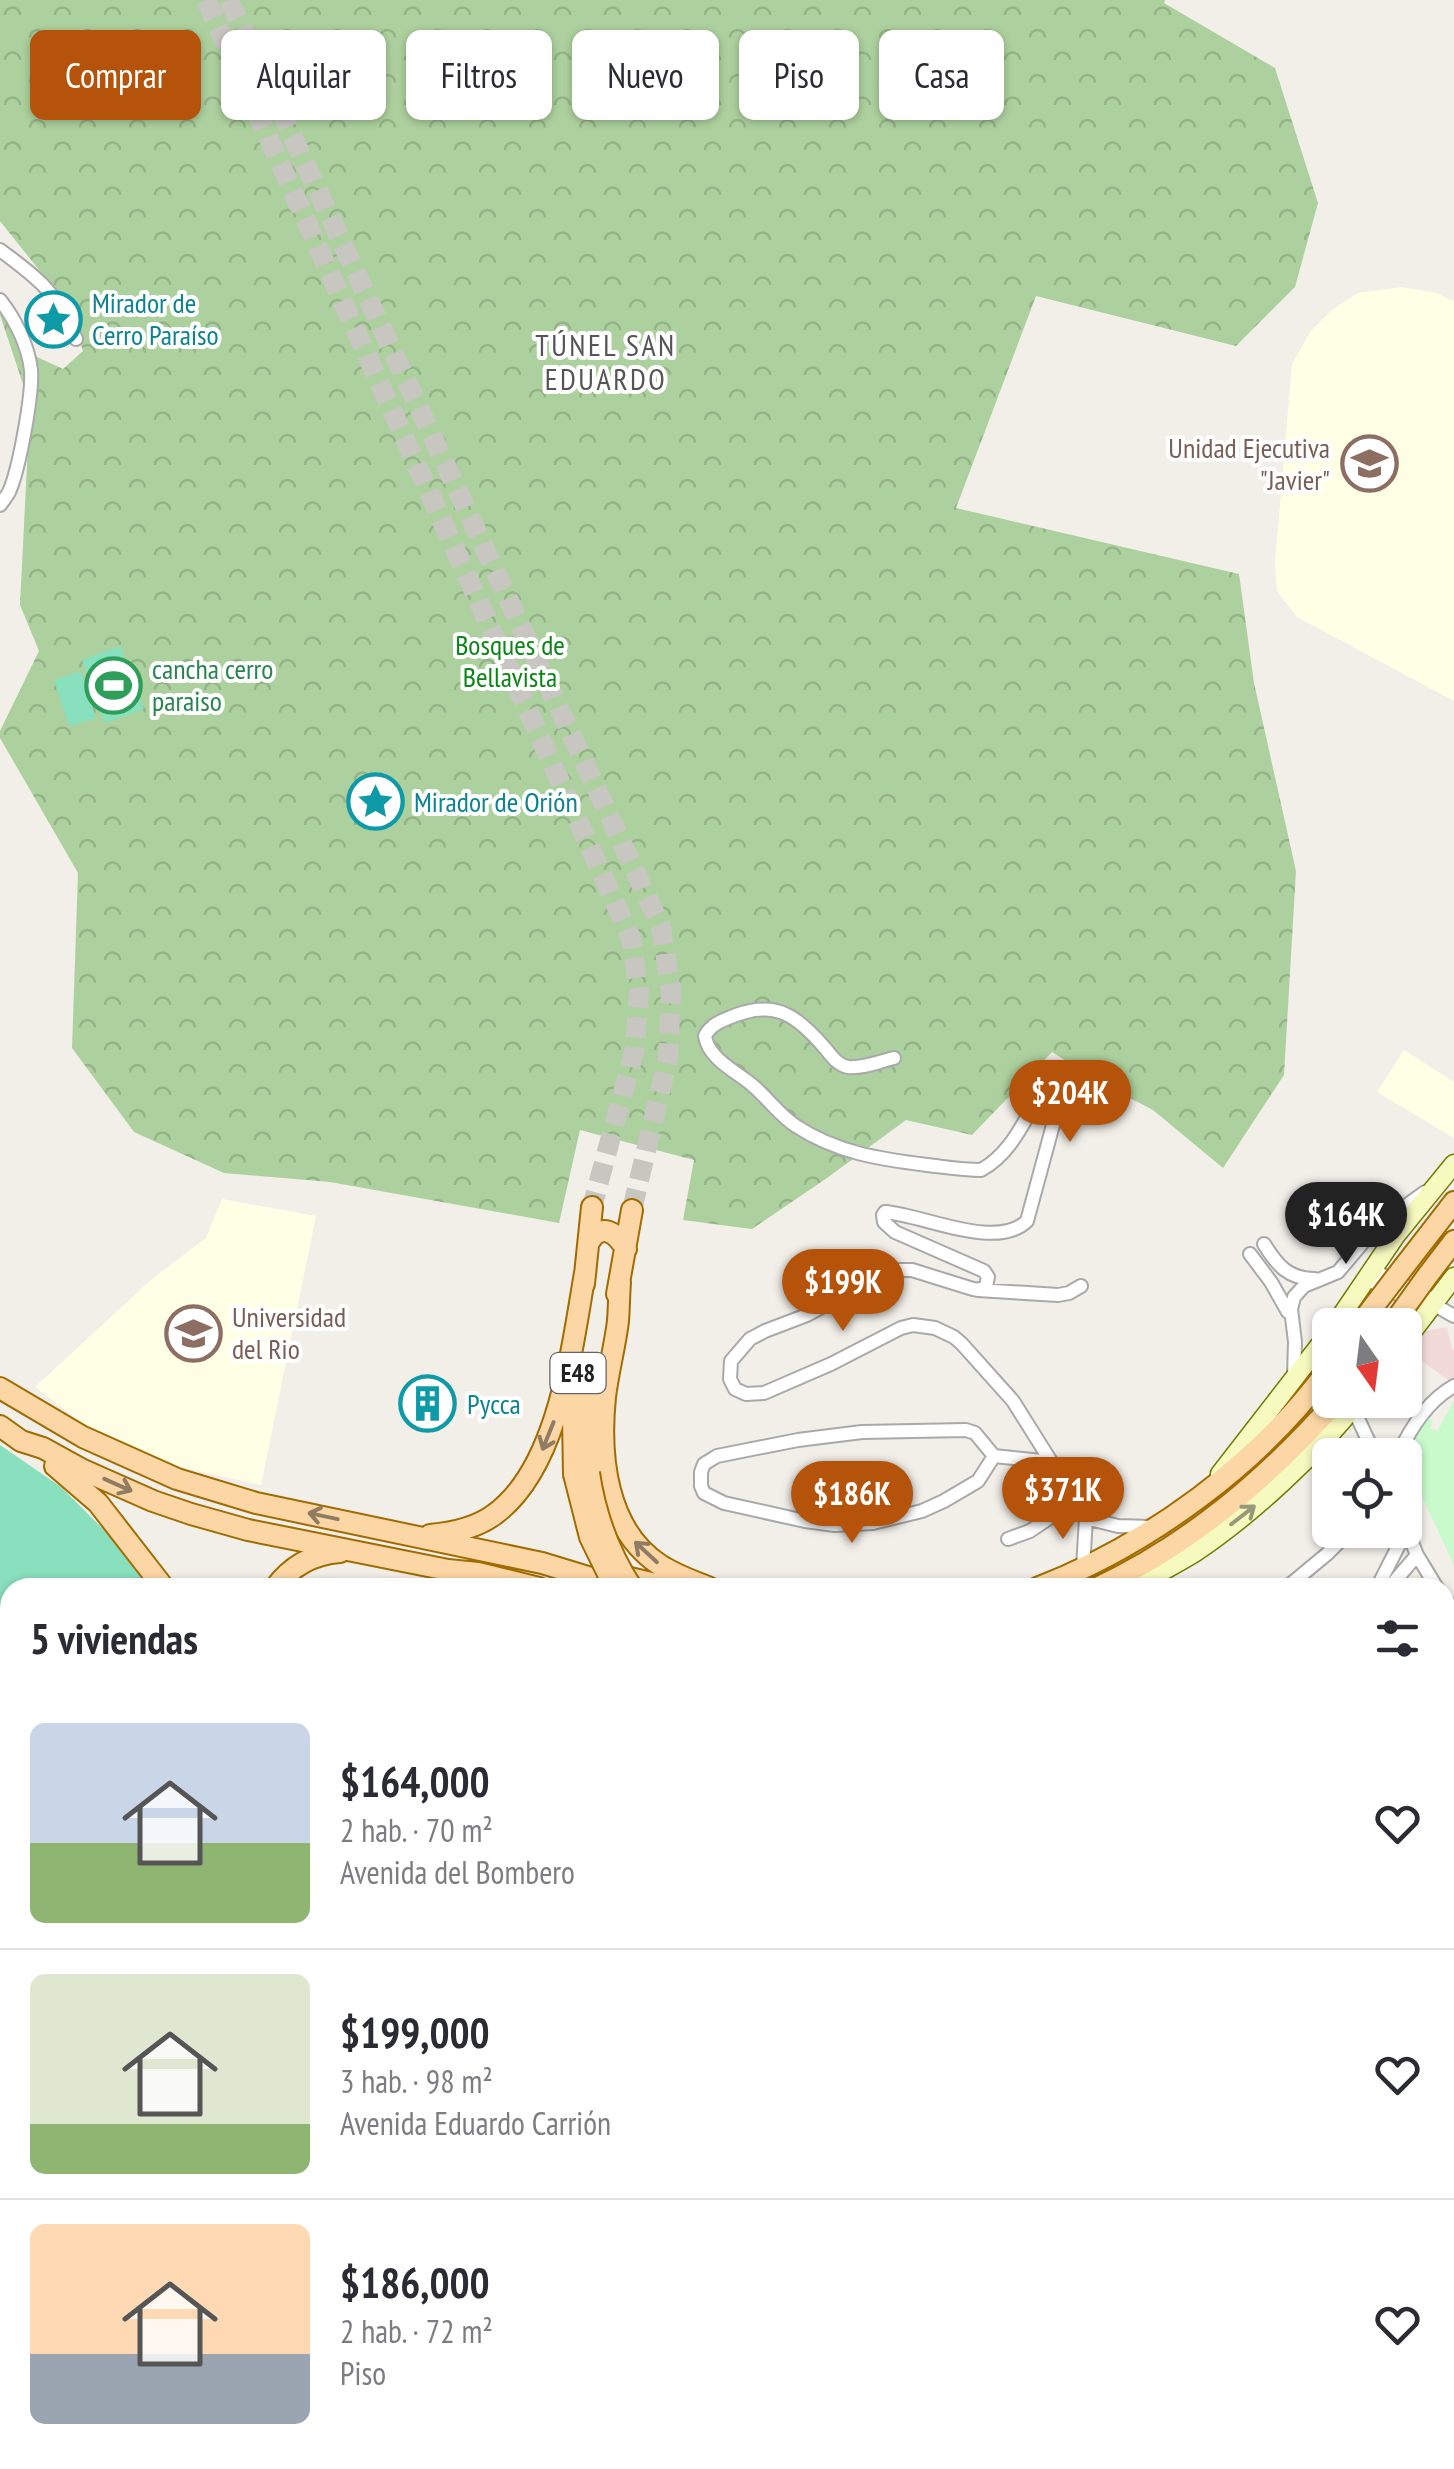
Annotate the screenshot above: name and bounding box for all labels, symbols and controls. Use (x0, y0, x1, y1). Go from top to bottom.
chip: Comprar (30, 30, 201, 120)
chip: Alquilar (221, 30, 386, 120)
chip: Filtros (406, 30, 552, 120)
chip: Nuevo (572, 30, 719, 120)
chip: Piso (739, 30, 859, 120)
chip: Casa (879, 30, 1004, 120)
place label: Mirador de Cerro Paraíso (92, 284, 219, 353)
place icon: Mirador de Cerro Paraíso (23, 289, 83, 349)
district label: TÚNEL SAN EDUARDO (535, 325, 677, 398)
place label: Unidad Ejecutiva "Javier" (1168, 429, 1330, 498)
school or university icon: Unidad Ejecutiva "Javier" (1339, 434, 1399, 494)
park label: Bosques de Bellavista (455, 626, 565, 695)
place label: cancha cerro paraiso (152, 650, 273, 719)
sports icon: cancha cerro paraiso (83, 655, 143, 715)
place icon: Mirador de Orión (345, 772, 405, 832)
place label: Mirador de Orión (414, 783, 578, 820)
pin: $204K (1000, 1060, 1140, 1145)
text: $204K (1031, 1071, 1109, 1113)
pin: $164K (1276, 1182, 1416, 1267)
text: $164K (1307, 1193, 1385, 1235)
pin: $199K (773, 1249, 913, 1334)
text: $199K (804, 1260, 882, 1302)
place label: Universidad del Rio (232, 1298, 346, 1367)
school or university icon: Universidad del Rio (163, 1303, 223, 1363)
north arrow (1312, 1308, 1422, 1418)
map controls (1312, 1308, 1422, 1548)
road number: E48 (550, 1353, 606, 1393)
building icon: Pycca (398, 1374, 458, 1434)
place label: Pycca (467, 1385, 521, 1422)
one-way arrow (538, 1420, 556, 1451)
button: locate (1312, 1438, 1422, 1548)
pin: $371K (993, 1457, 1133, 1542)
pin: $186K (782, 1461, 922, 1546)
text: $371K (1024, 1468, 1102, 1510)
text: $186K (813, 1472, 891, 1514)
one-way arrow (102, 1477, 133, 1495)
one-way arrow (1229, 1504, 1256, 1525)
one-way arrow (307, 1506, 339, 1525)
one-way arrow (634, 1541, 659, 1564)
text: 5 viviendas (30, 1611, 198, 1666)
icon: filters (1370, 1611, 1425, 1666)
text: $164,000 (340, 1754, 490, 1809)
icon: home (110, 1763, 230, 1883)
icon: heart (1370, 1796, 1425, 1851)
text: 2 hab. · 70 m² (340, 1809, 493, 1851)
text: Avenida del Bombero (340, 1851, 575, 1893)
text: $199,000 (340, 2005, 490, 2060)
icon: home (110, 2014, 230, 2134)
icon: heart (1370, 2047, 1425, 2102)
text: 3 hab. · 98 m² (340, 2060, 493, 2102)
text: Avenida Eduardo Carrión (340, 2102, 611, 2144)
text: $186,000 (340, 2255, 490, 2310)
icon: home (110, 2264, 230, 2384)
icon: heart (1370, 2297, 1425, 2352)
text: 2 hab. · 72 m² (340, 2310, 493, 2352)
text: Piso (340, 2352, 386, 2394)

